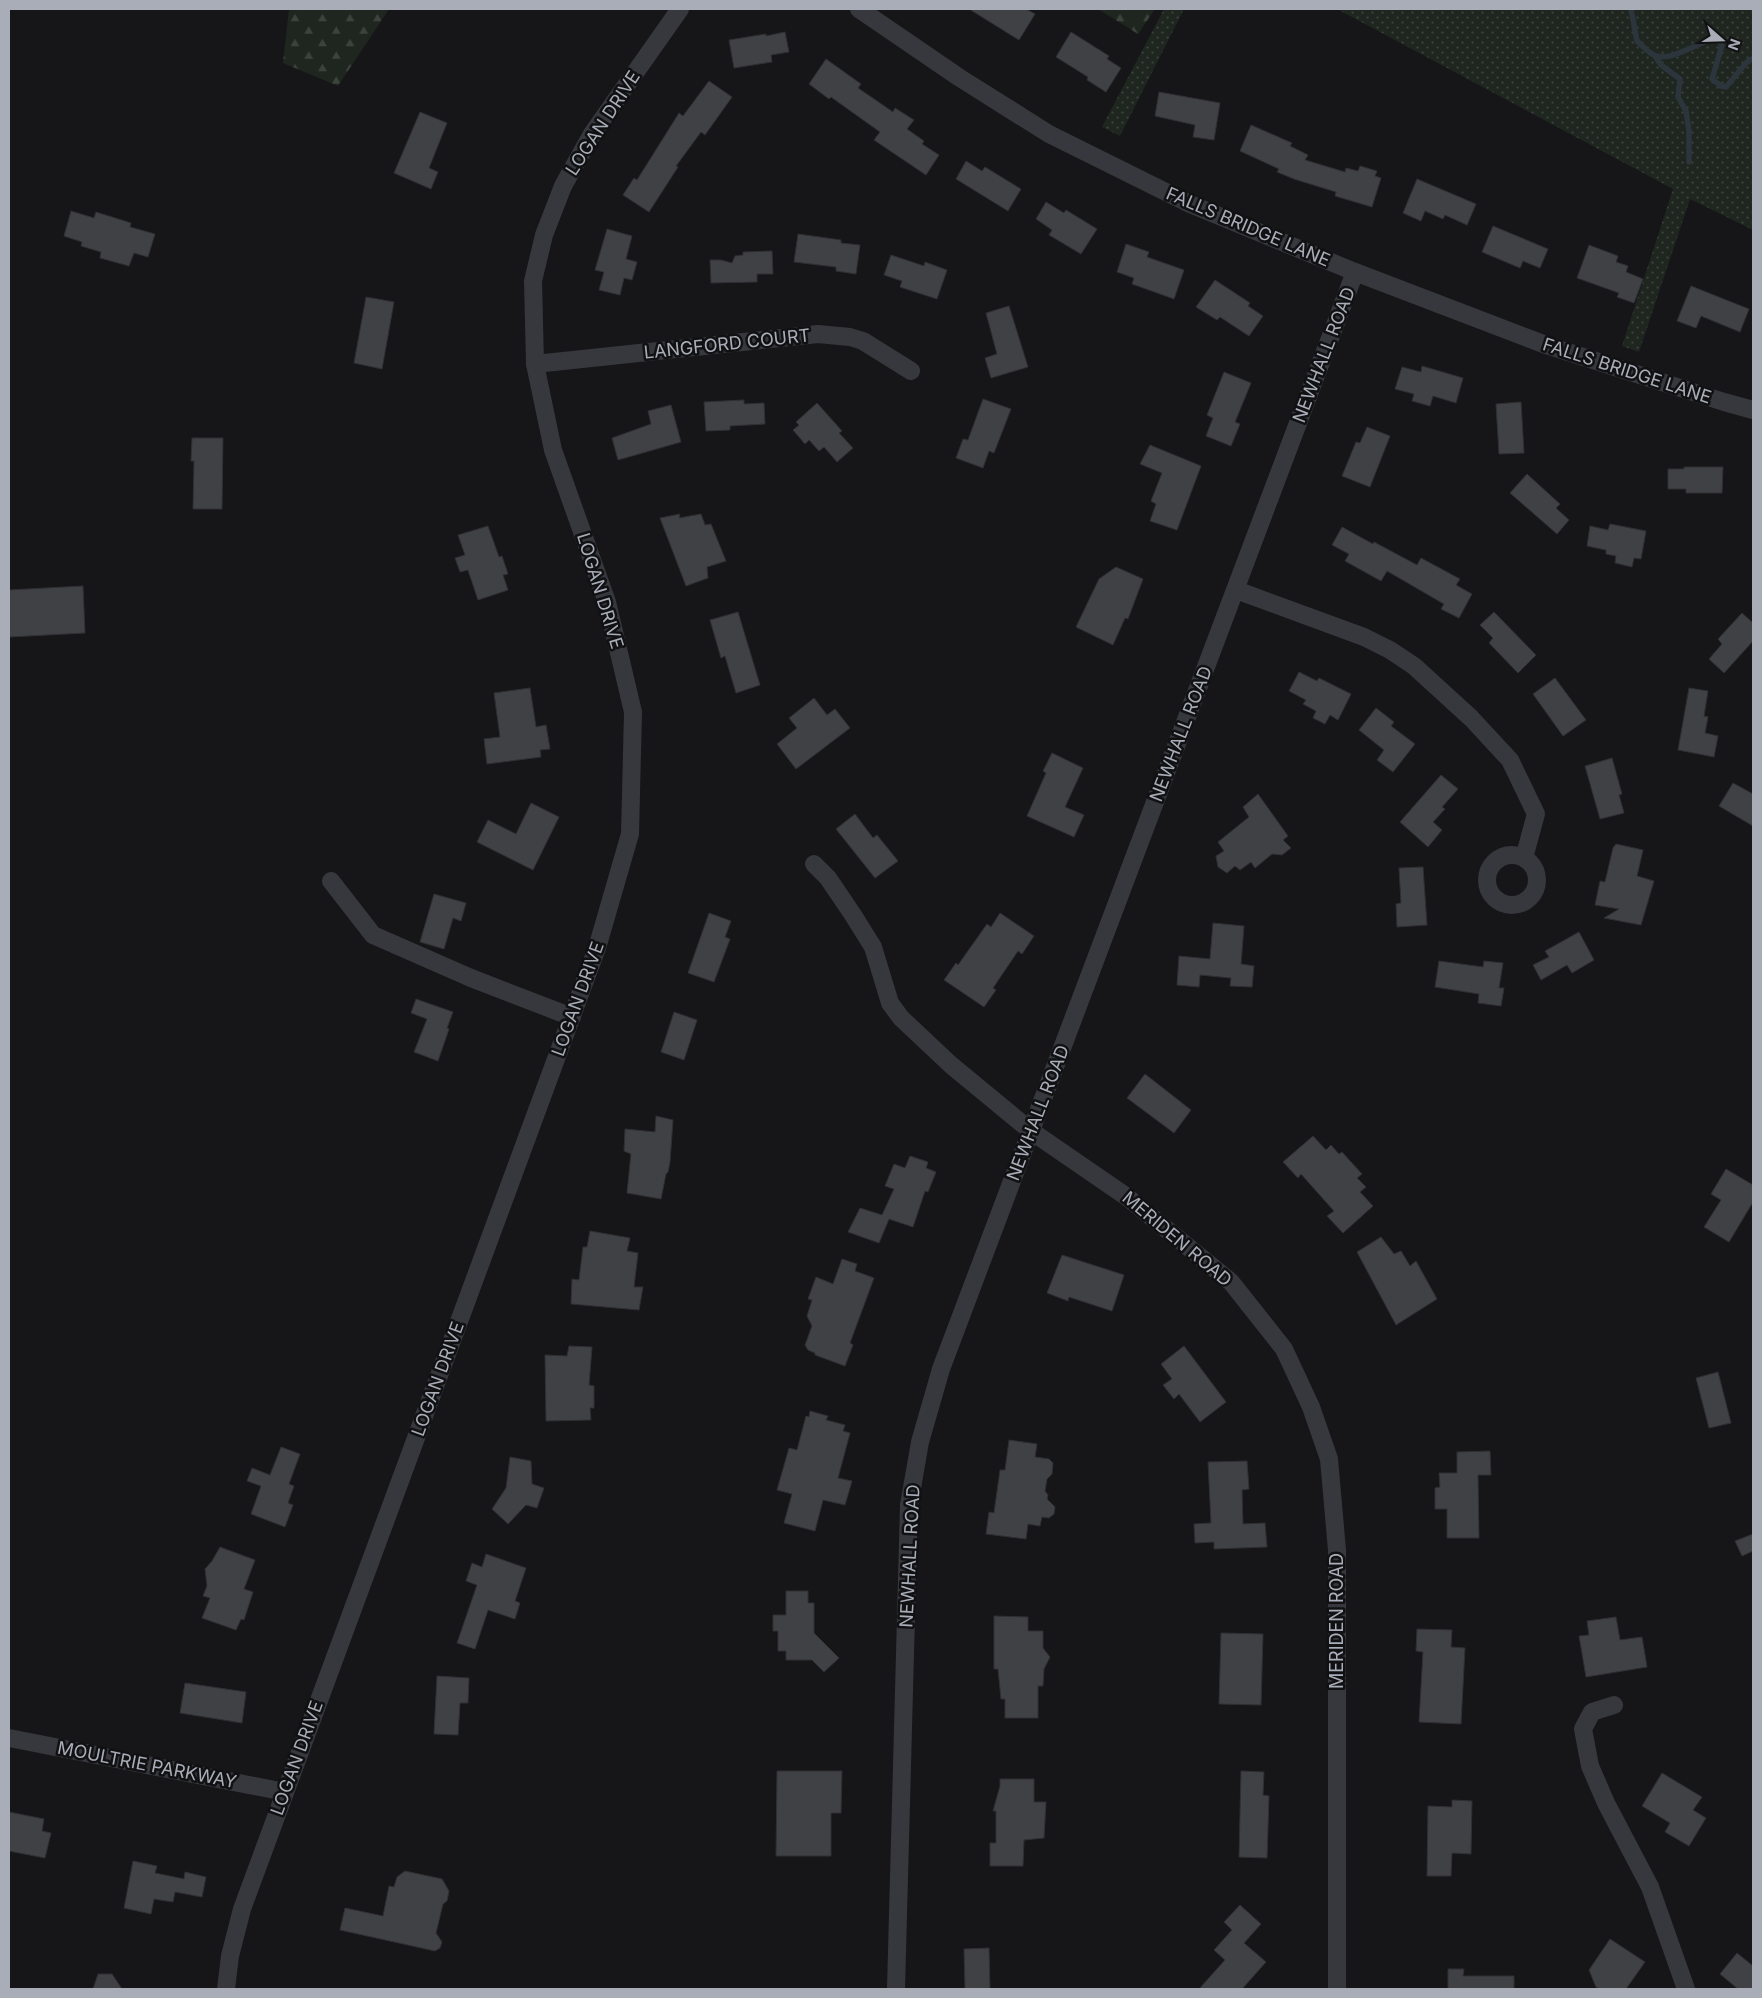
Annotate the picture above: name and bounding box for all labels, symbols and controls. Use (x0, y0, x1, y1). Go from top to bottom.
north arrow (1697, 15, 1747, 65)
text: N (1725, 37, 1744, 53)
street label: LOGAN DRIVE (561, 67, 644, 179)
street label: FALLS BRIDGE LANE (1163, 183, 1333, 271)
street label: NEWHALL ROAD (1288, 284, 1359, 426)
street label: LANGFORD COURT (643, 324, 811, 363)
street label: FALLS BRIDGE LANE (1540, 333, 1714, 408)
street label: LOGAN DRIVE (573, 530, 628, 651)
street label: NEWHALL ROAD (1145, 663, 1216, 805)
street label: LOGAN DRIVE (547, 939, 608, 1059)
street label: NEWHALL ROAD (1002, 1042, 1073, 1184)
street label: MERIDEN ROAD (1118, 1187, 1236, 1290)
street label: LOGAN DRIVE (407, 1319, 468, 1439)
street label: NEWHALL ROAD (895, 1484, 924, 1628)
street label: MERIDEN ROAD (1326, 1553, 1347, 1689)
street label: LOGAN DRIVE (266, 1698, 327, 1818)
street label: MOULTRIE PARKWAY (56, 1737, 238, 1792)

